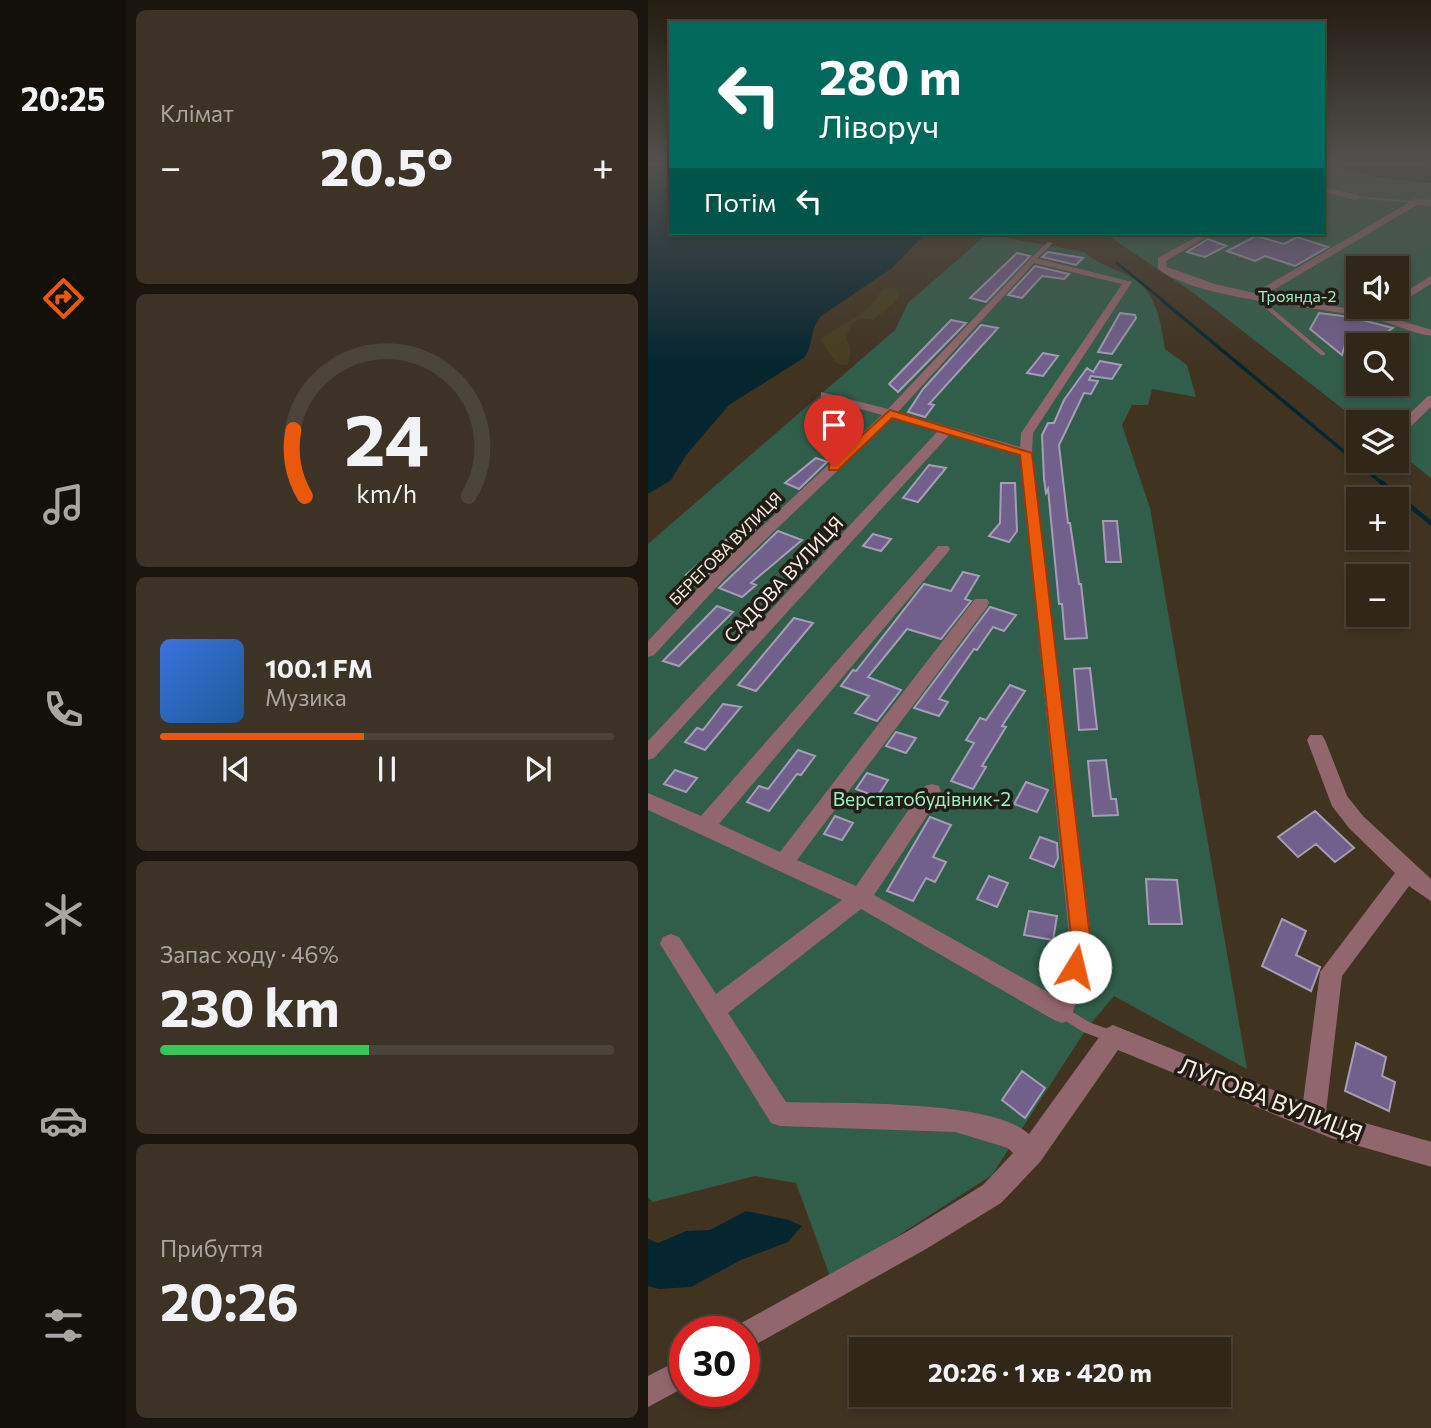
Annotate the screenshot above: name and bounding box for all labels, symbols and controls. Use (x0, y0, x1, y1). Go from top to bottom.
text: 280 m (819, 45, 962, 105)
icon: left (704, 49, 795, 140)
text: 20:25 (21, 78, 105, 118)
text: Клімат (160, 99, 234, 127)
text: Ліворуч (819, 105, 939, 145)
text: 20.5° (320, 133, 453, 197)
text: − (160, 142, 182, 189)
text: + (592, 142, 614, 189)
icon: left (790, 182, 828, 220)
text: Потім (704, 186, 776, 217)
map controls (1346, 256, 1409, 627)
button: sound (1346, 256, 1409, 319)
icon: directions (39, 274, 88, 323)
park label: Троянда-2 (1258, 286, 1336, 305)
button: search (1346, 333, 1409, 396)
text: 24 (344, 393, 430, 482)
pin (804, 395, 864, 467)
icon: arrive (815, 406, 853, 444)
button: layers (1346, 410, 1409, 473)
text: km/h (357, 478, 417, 508)
icon: music (39, 480, 88, 529)
button: + (1346, 487, 1409, 550)
street label: БЕРЕГОВА ВУЛИЦЯ (665, 488, 785, 608)
street label: САДОВА ВУЛИЦЯ (719, 511, 847, 647)
button: − (1346, 564, 1409, 627)
text: 100.1 FM (265, 652, 373, 683)
text: Музика (265, 683, 347, 711)
icon: phone (39, 685, 88, 734)
icon: previous (217, 750, 255, 788)
icon: pause (368, 750, 406, 788)
icon: next (519, 750, 557, 788)
park label: Верстатобудівник-2 (833, 787, 1011, 810)
icon: climate (39, 890, 88, 939)
position arrow (1038, 930, 1112, 1004)
text: Запас ходу · 46% (160, 940, 339, 968)
text: 230 km (160, 974, 340, 1038)
street label: ЛУГОВА ВУЛИЦЯ (1175, 1051, 1367, 1147)
icon: car (39, 1096, 88, 1145)
text: Прибуття (160, 1234, 263, 1262)
text: 20:26 (160, 1268, 299, 1332)
icon: filters (39, 1301, 88, 1350)
speed limit sign: 30 (669, 1316, 760, 1407)
text: 20:26 · 1 хв · 420 m (928, 1356, 1152, 1387)

